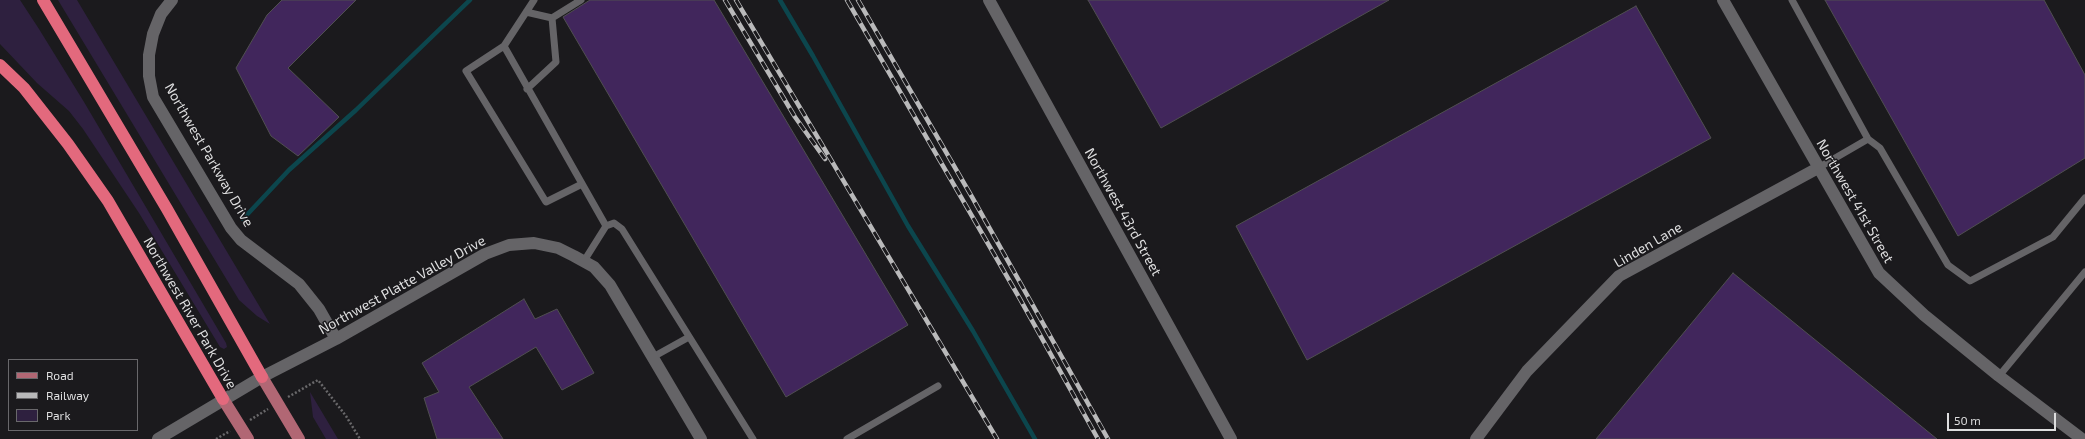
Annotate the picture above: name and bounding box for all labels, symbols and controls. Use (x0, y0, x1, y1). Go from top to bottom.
street label: Northwest Parkway Drive (161, 80, 257, 230)
street label: Northwest 41st Street (1813, 136, 1897, 266)
street label: Northwest 43rd Street (1081, 145, 1165, 279)
street label: Linden Lane (1611, 219, 1685, 271)
street label: Northwest Platte Valley Drive (316, 232, 488, 338)
street label: Northwest River Park Drive (140, 234, 240, 392)
legend (8, 359, 138, 431)
text: Road (46, 368, 74, 382)
text: Railway (46, 388, 89, 402)
scale bar (1949, 405, 2058, 431)
text: Park (46, 408, 71, 422)
text: 50 m (1954, 413, 1981, 427)

